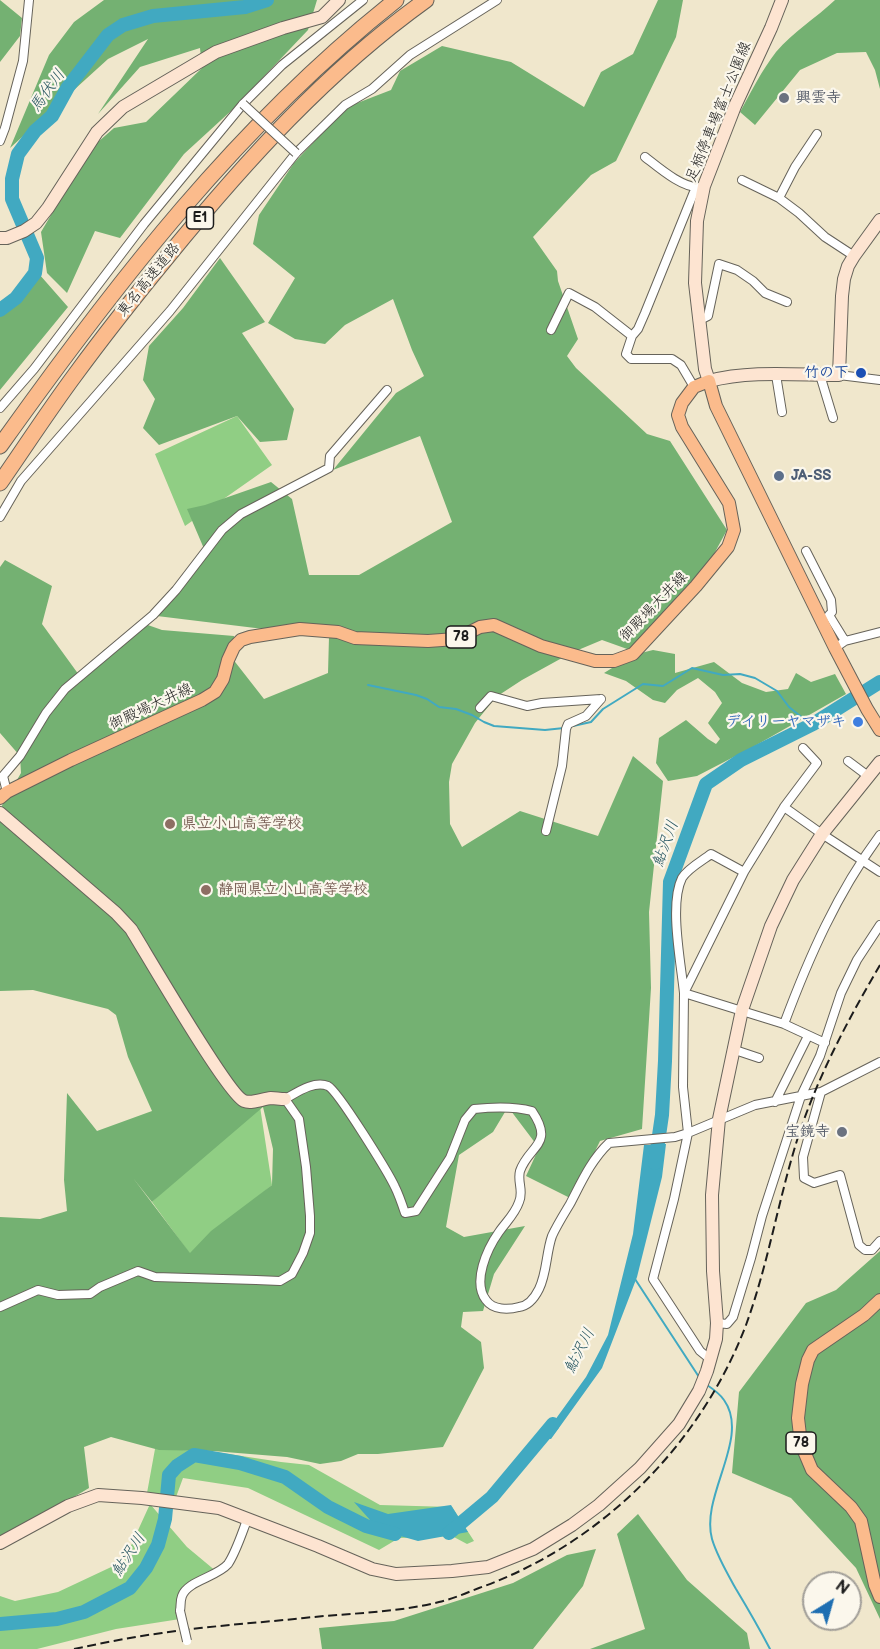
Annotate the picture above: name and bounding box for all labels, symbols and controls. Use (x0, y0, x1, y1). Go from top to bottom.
street label: 足柄停車場富士公園線 (683, 39, 755, 185)
water label: 馬伏川 (26, 66, 70, 116)
place label: 興雲寺 (796, 89, 841, 107)
marker: 興雲寺 (777, 91, 791, 105)
road number: E1 (186, 207, 214, 229)
street label: 東名高速道路 (114, 239, 184, 321)
place label: 竹の下 (804, 364, 849, 382)
marker: 竹の下 (854, 366, 868, 380)
place label: JA-SS (791, 467, 831, 485)
marker: JA-SS (772, 469, 786, 483)
street label: 御殿場大井線 (616, 568, 692, 646)
road number: 78 (446, 626, 476, 648)
street label: 御殿場大井線 (106, 680, 196, 734)
place label: デイリーヤマザキ (726, 713, 846, 731)
marker: デイリーヤマザキ (851, 715, 865, 729)
place label: 県立小山高等学校 (182, 815, 302, 833)
marker: 県立小山高等学校 (163, 817, 177, 831)
water label: 鮎沢川 (649, 818, 683, 870)
place label: 静岡県立小山高等学校 (218, 881, 368, 899)
marker: 静岡県立小山高等学校 (199, 883, 213, 897)
place label: 宝鏡寺 (785, 1123, 830, 1141)
marker: 宝鏡寺 (835, 1125, 849, 1139)
water label: 鮎沢川 (561, 1325, 599, 1377)
road number: 78 (786, 1432, 816, 1454)
water label: 鮎沢川 (108, 1530, 150, 1580)
north arrow (802, 1571, 862, 1631)
text: N (831, 1577, 852, 1599)

